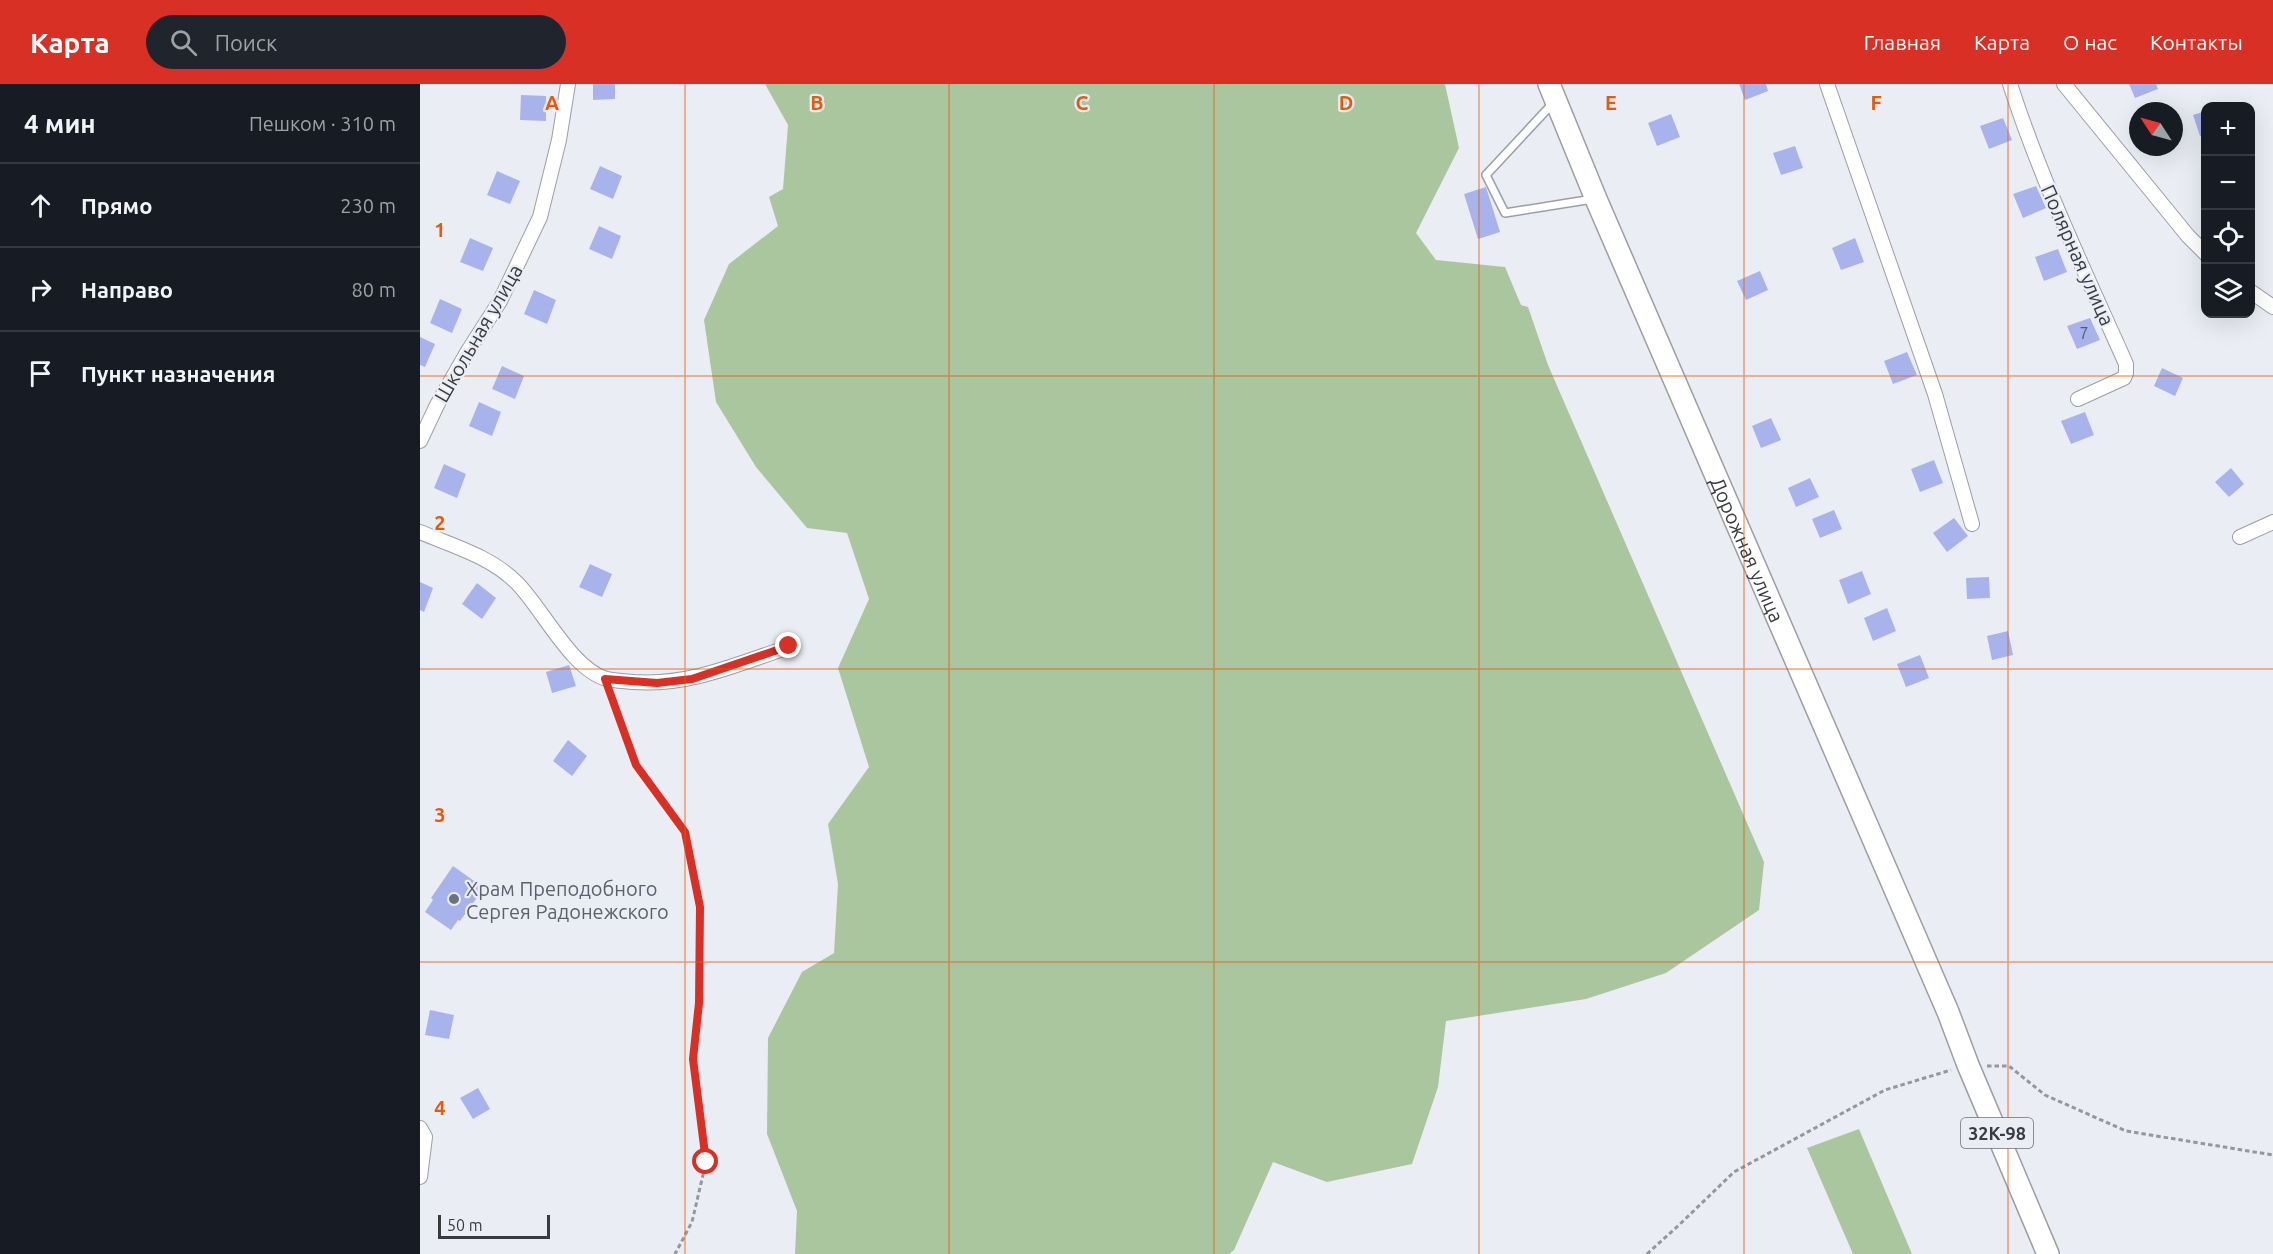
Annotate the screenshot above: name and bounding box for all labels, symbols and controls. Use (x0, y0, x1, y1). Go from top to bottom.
search box (146, 15, 566, 69)
icon: search (167, 26, 200, 59)
text: Карта (30, 27, 110, 58)
text: Поиск (215, 30, 277, 55)
text: Главная (1864, 30, 1941, 54)
text: Карта (1974, 30, 2030, 54)
text: О нас (2063, 30, 2117, 54)
text: Контакты (2150, 30, 2243, 54)
text: A (545, 91, 559, 114)
text: B (810, 91, 824, 114)
text: C (1076, 91, 1089, 114)
text: D (1339, 91, 1353, 114)
text: E (1605, 91, 1617, 114)
text: F (1870, 91, 1882, 114)
north arrow (2129, 102, 2183, 156)
map controls (2201, 102, 2255, 318)
button: + (2201, 102, 2255, 156)
text: 4 мин (24, 109, 96, 138)
text: Пешком · 310 m (249, 112, 396, 135)
button: − (2201, 156, 2255, 210)
street label: Полярная улица (2037, 181, 2119, 329)
icon: ahead (24, 189, 57, 222)
text: Прямо (81, 193, 152, 218)
text: 230 m (340, 194, 396, 217)
button: locate (2201, 210, 2255, 264)
text: 1 (434, 218, 446, 241)
street label: Школьная улица (429, 260, 527, 406)
button: layers (2201, 264, 2255, 318)
icon: right (24, 273, 57, 306)
text: Направо (81, 277, 173, 302)
text: 80 m (352, 278, 396, 301)
house number: 7 (2079, 324, 2089, 342)
icon: arrive (24, 357, 57, 390)
text: Пункт назначения (81, 361, 275, 386)
street label: Дорожная улица (1706, 473, 1789, 625)
text: 2 (434, 511, 446, 534)
route end (775, 632, 801, 658)
text: 3 (434, 803, 446, 826)
place label: Храм Преподобного Сергея Радонежского (466, 877, 669, 923)
marker: Храм Преподобного Сергея Радонежского (447, 892, 461, 906)
text: 4 (434, 1096, 446, 1119)
road number: 32К-98 (1961, 1118, 2033, 1148)
route start (692, 1148, 718, 1174)
scale bar (438, 1212, 550, 1240)
text: 50 m (447, 1216, 483, 1234)

